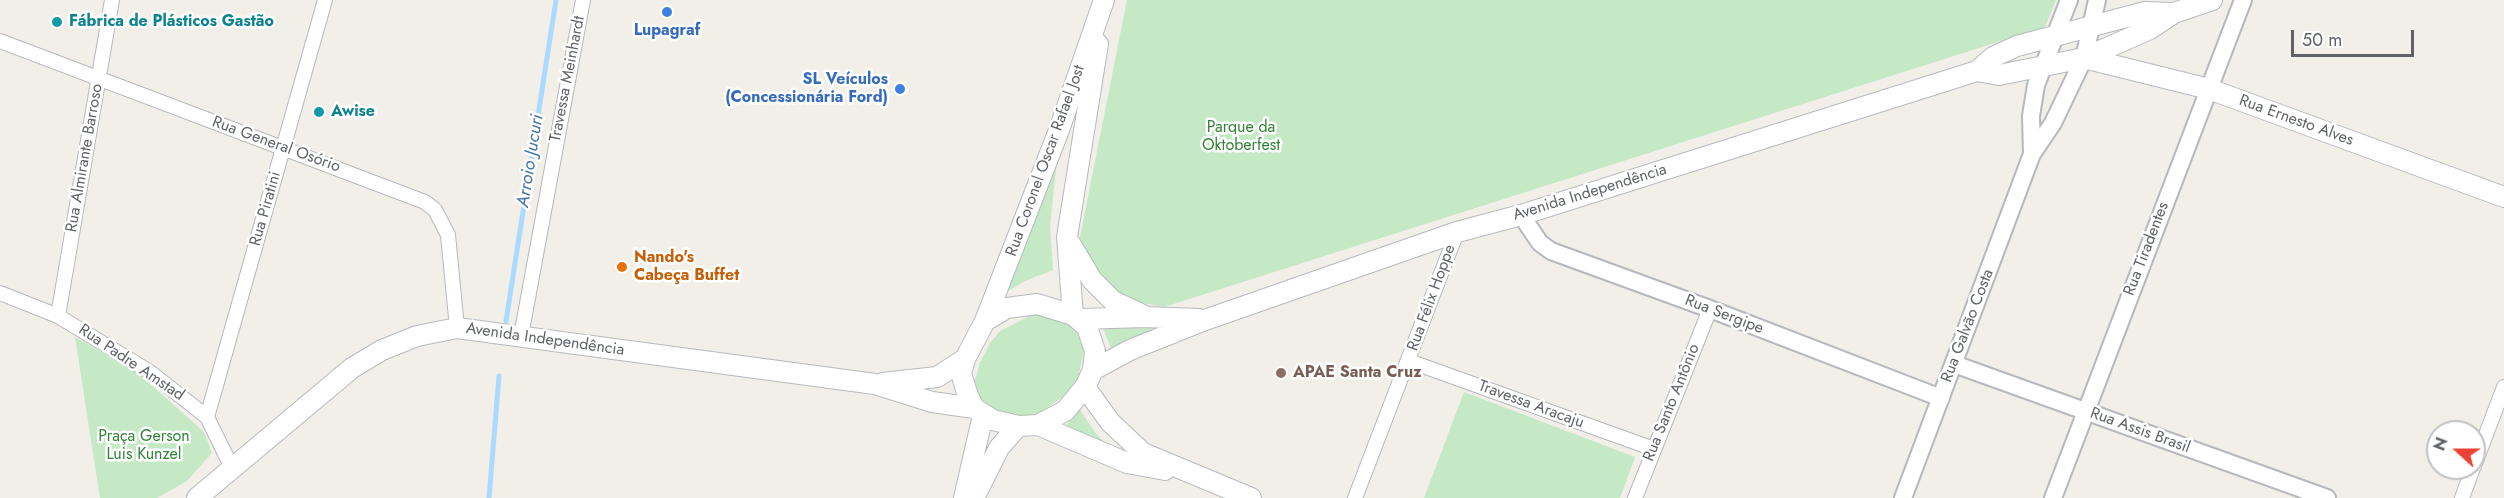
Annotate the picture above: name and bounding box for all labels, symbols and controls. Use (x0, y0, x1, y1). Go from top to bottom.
marker: Lupagraf (660, 5, 674, 19)
place label: Fábrica de Plásticos Gastão (69, 12, 274, 32)
street label: Travessa Meinhardt (546, 14, 590, 144)
marker: Fábrica de Plásticos Gastão (50, 15, 64, 29)
scale bar (2294, 18, 2417, 56)
place label: Lupagraf (634, 21, 700, 41)
text: 50 m (2302, 27, 2342, 53)
street label: Rua Coronel Oscar Rafael Jost (1002, 63, 1090, 259)
place label: SL Veículos (Concessionária Ford) (725, 70, 888, 108)
street label: Rua Almirante Barroso (62, 82, 108, 234)
marker: SL Veículos (Concessionária Ford) (893, 82, 907, 96)
street label: Rua Ernesto Alves (2236, 91, 2356, 151)
place label: Awise (331, 102, 375, 122)
marker: Awise (312, 105, 326, 119)
street label: Rua General Osório (209, 113, 343, 177)
water label: Arroio Jucuri (513, 113, 549, 209)
park label: Parque da Oktoberfest (1202, 118, 1280, 156)
street label: Avenida Independência (1511, 160, 1669, 226)
street label: Rua Piratini (246, 170, 286, 248)
street label: Rua Tiradentes (2120, 199, 2174, 299)
street label: Rua Félix Hoppe (1404, 242, 1460, 354)
place label: Nando's Cabeça Buffet (634, 248, 739, 286)
marker: Nando's Cabeça Buffet (615, 260, 629, 274)
street label: Rua Galvão Costa (1938, 267, 1998, 385)
street label: Rua Sergipe (1682, 291, 1766, 339)
street label: Avenida Independência (465, 319, 625, 361)
street label: Rua Padre Amstad (74, 321, 188, 405)
street label: Rua Santo Antônio (1640, 341, 1704, 465)
place label: APAE Santa Cruz (1293, 363, 1421, 383)
marker: APAE Santa Cruz (1274, 366, 1288, 380)
street label: Travessa Aracaju (1475, 377, 1587, 433)
street label: Rua Assis Brasil (2087, 404, 2193, 458)
north arrow (2426, 420, 2486, 480)
park label: Praça Gerson Luis Kunzel (98, 427, 190, 465)
text: N (2428, 434, 2454, 454)

